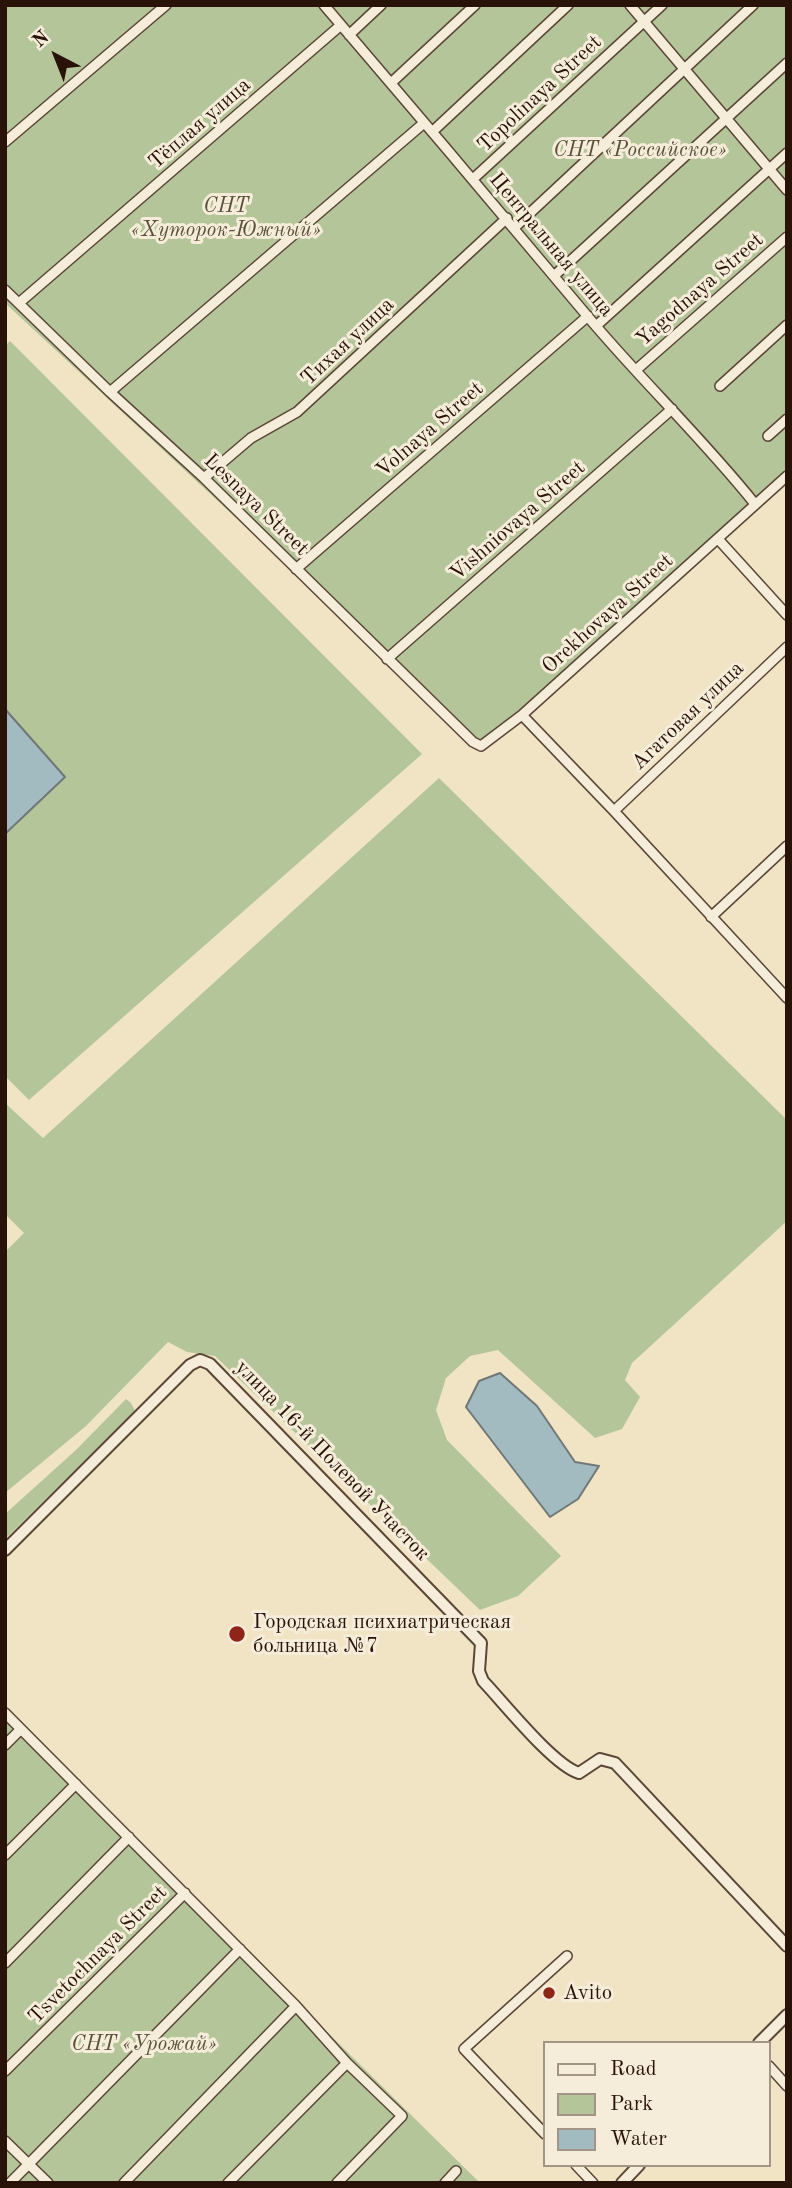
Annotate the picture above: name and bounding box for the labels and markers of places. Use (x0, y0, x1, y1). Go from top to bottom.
place label: Городская психиатрическая больница №7 (253, 1609, 511, 1659)
marker: Городская психиатрическая больница №7 (227, 1624, 247, 1644)
place label: Avito (563, 1980, 612, 2006)
marker: Avito (541, 1985, 557, 2001)

